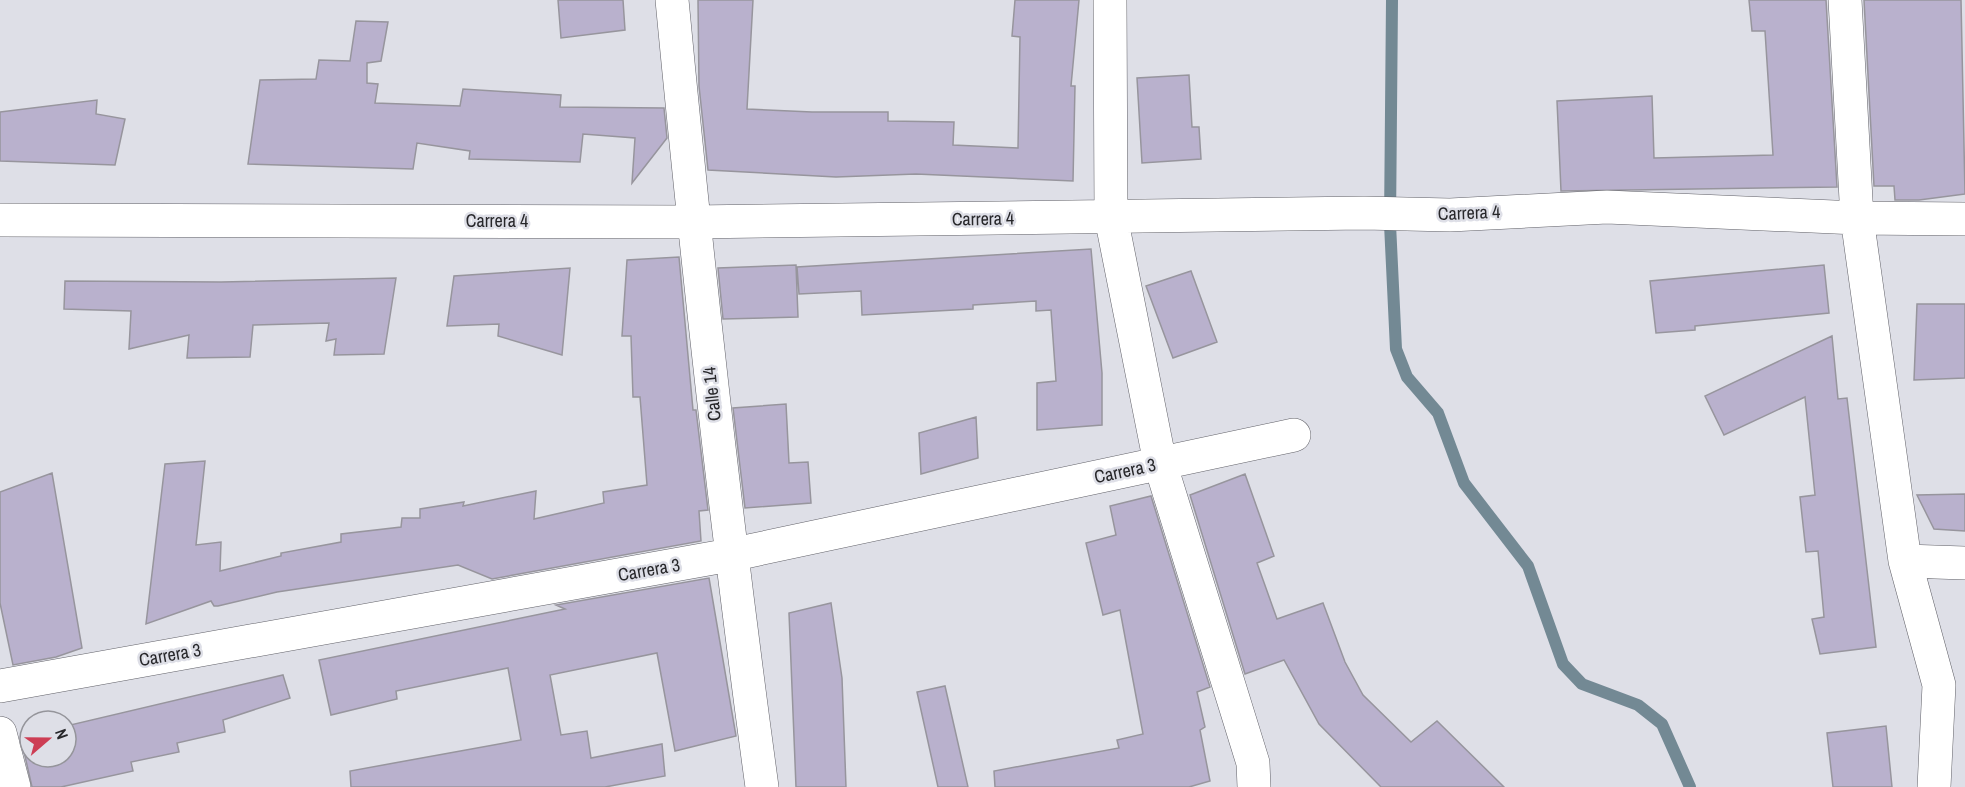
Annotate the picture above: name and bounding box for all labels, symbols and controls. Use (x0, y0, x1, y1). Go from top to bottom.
street label: Carrera 4 (1437, 199, 1501, 226)
street label: Carrera 4 (952, 205, 1014, 232)
street label: Carrera 4 (466, 208, 528, 233)
street label: Calle 14 (696, 366, 727, 422)
street label: Carrera 3 (1092, 452, 1158, 489)
street label: Carrera 3 (616, 552, 682, 587)
street label: Carrera 3 (137, 637, 203, 672)
north arrow (18, 709, 78, 769)
text: N (50, 726, 74, 742)

